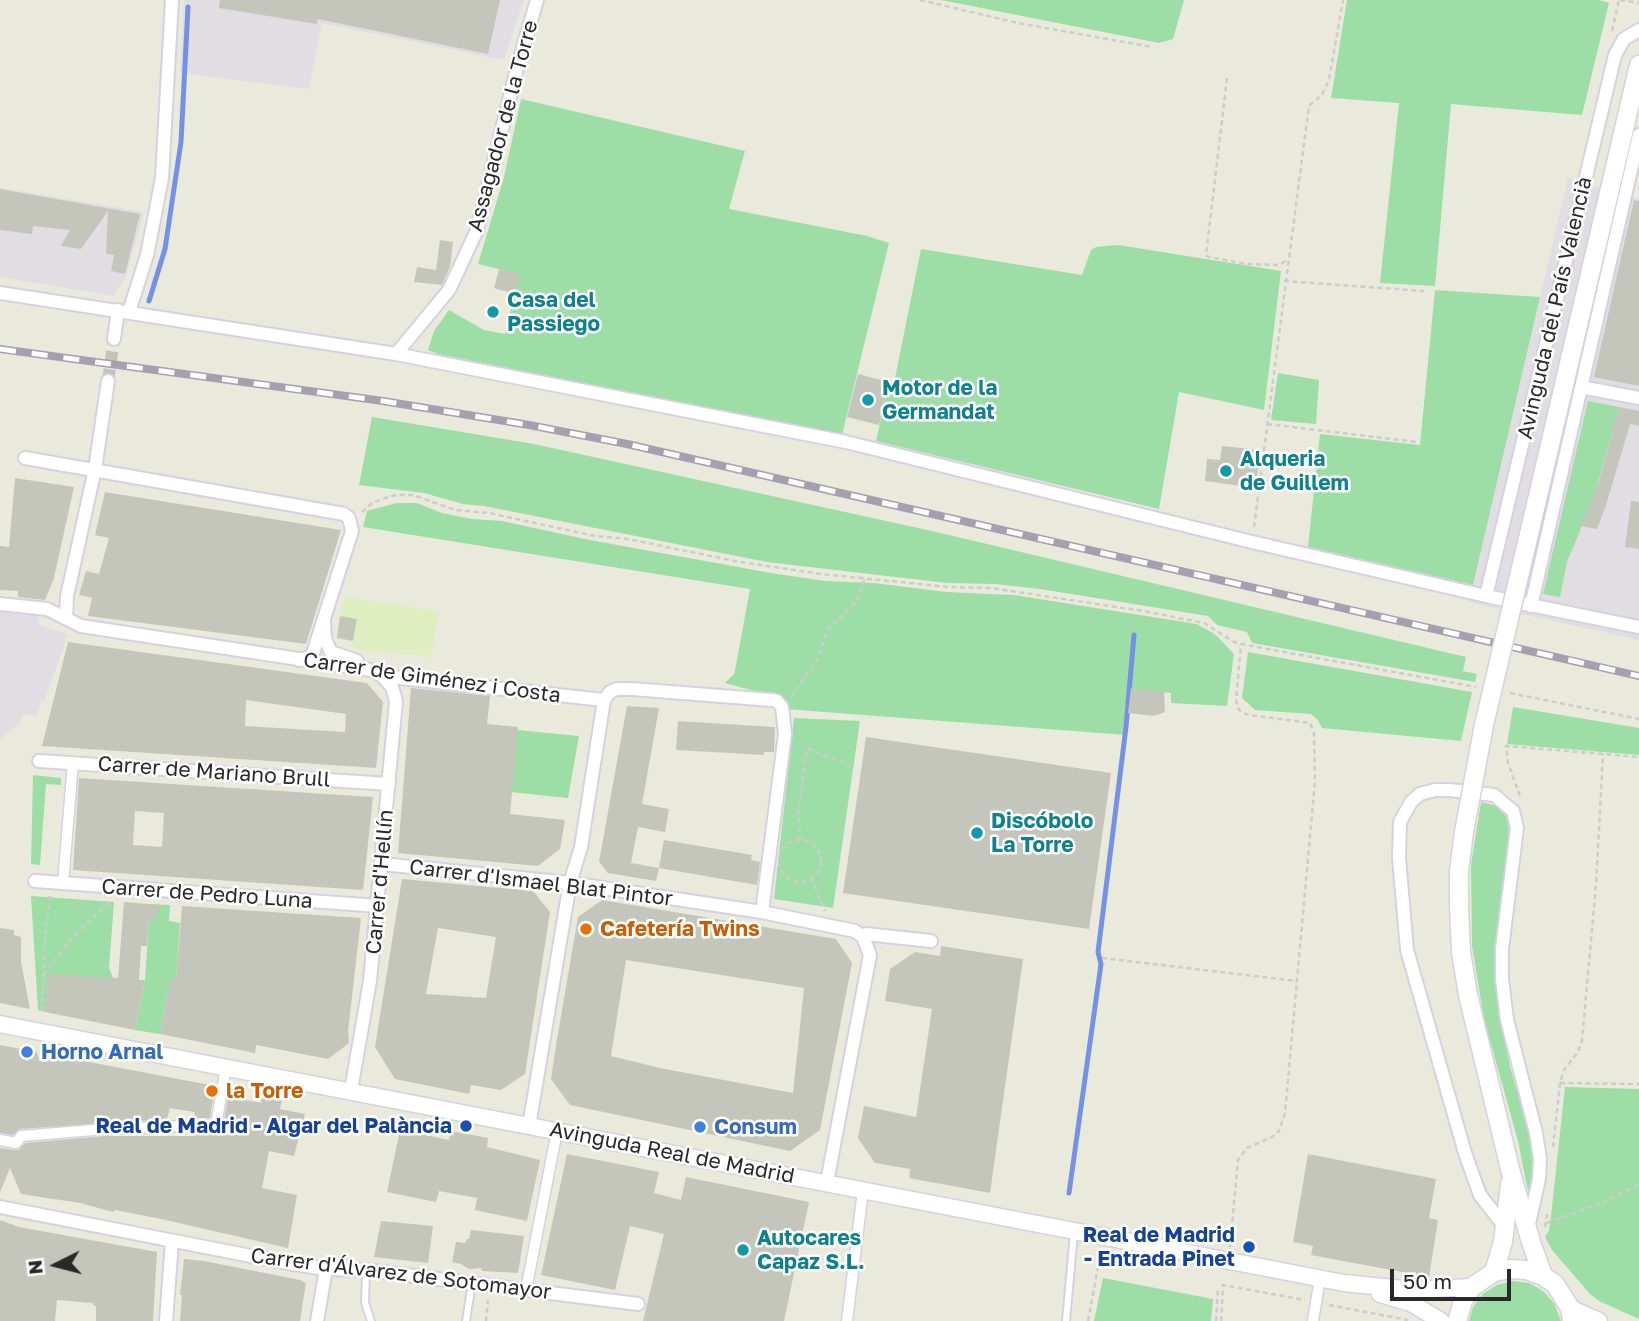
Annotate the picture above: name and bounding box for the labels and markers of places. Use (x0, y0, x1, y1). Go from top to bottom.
place label: Casa del Passiego (507, 287, 600, 337)
marker: Casa del Passiego (485, 304, 501, 320)
place label: Motor de la Germandat (882, 375, 997, 425)
marker: Motor de la Germandat (860, 392, 876, 408)
place label: Alqueria de Guillem (1240, 446, 1349, 496)
marker: Alqueria de Guillem (1218, 463, 1234, 479)
place label: Discóbolo La Torre (991, 808, 1093, 858)
marker: Discóbolo La Torre (969, 825, 985, 841)
place label: Cafetería Twins (600, 916, 760, 942)
marker: Cafetería Twins (578, 921, 594, 937)
place label: Horno Arnal (41, 1039, 163, 1065)
marker: Horno Arnal (19, 1044, 35, 1060)
place label: la Torre (226, 1078, 303, 1104)
marker: la Torre (204, 1083, 220, 1099)
place label: Real de Madrid - Algar del Palància (96, 1113, 452, 1139)
place label: Consum (714, 1114, 797, 1140)
marker: Real de Madrid - Algar del Palància (458, 1118, 474, 1134)
marker: Consum (692, 1119, 708, 1135)
place label: Real de Madrid - Entrada Pinet (1083, 1222, 1235, 1272)
place label: Autocares Capaz S.L. (757, 1225, 865, 1275)
marker: Real de Madrid - Entrada Pinet (1241, 1239, 1257, 1255)
marker: Autocares Capaz S.L. (735, 1242, 751, 1258)

